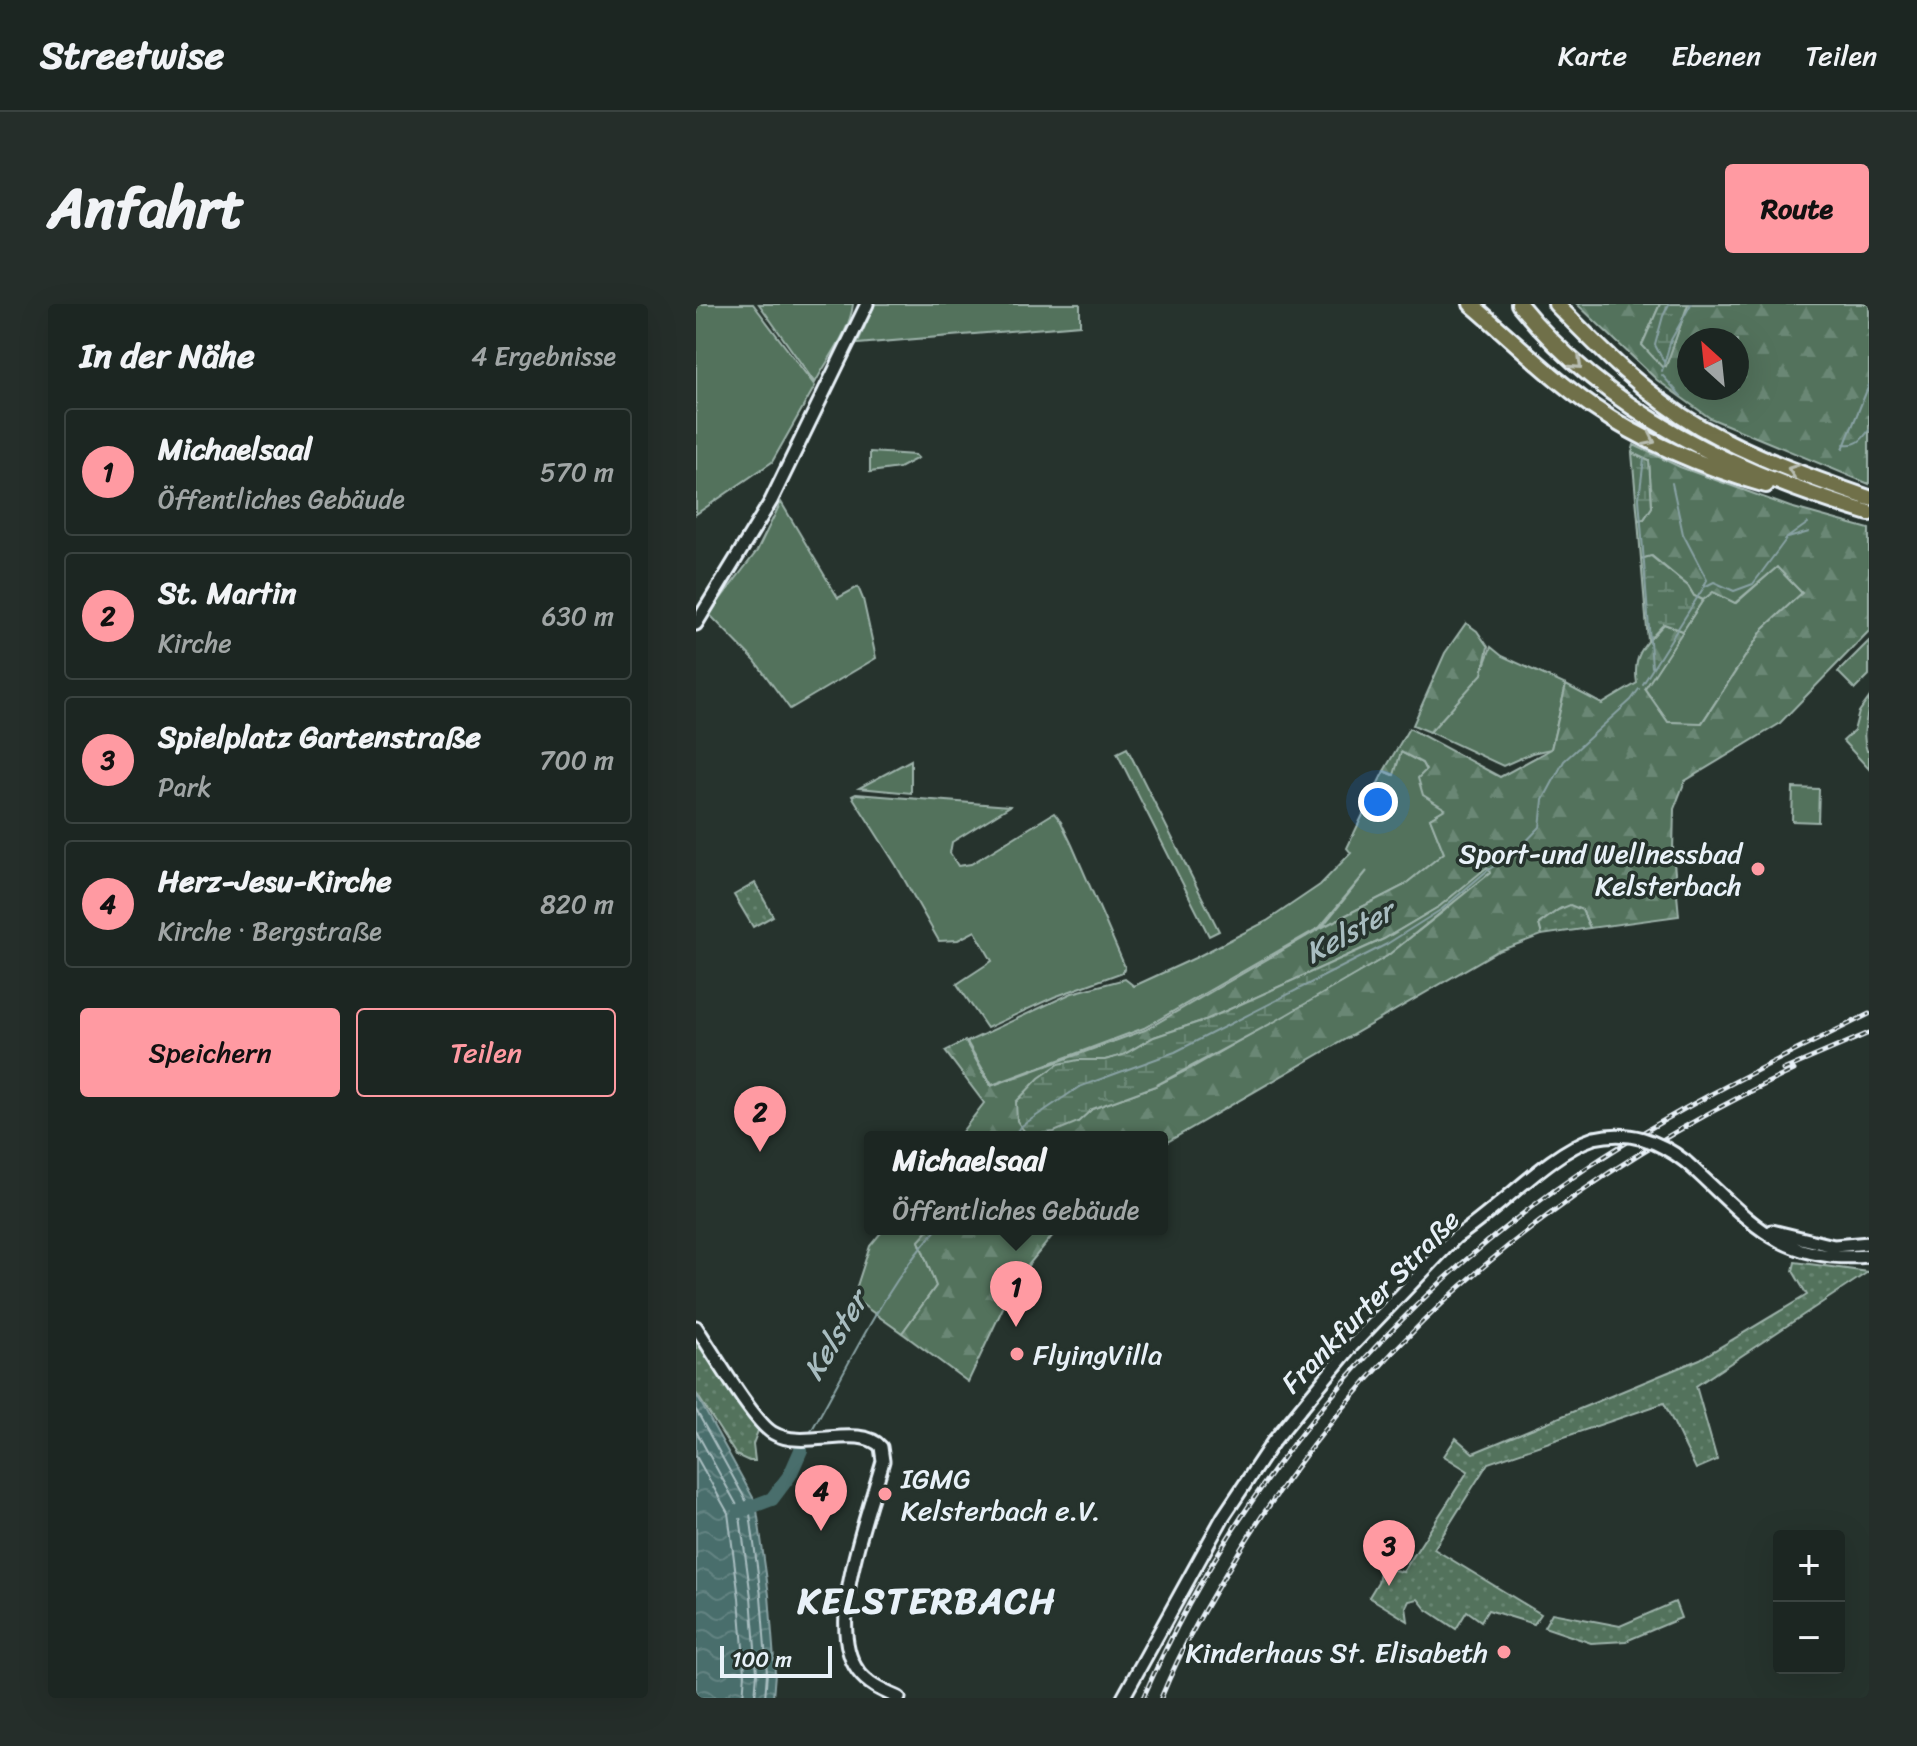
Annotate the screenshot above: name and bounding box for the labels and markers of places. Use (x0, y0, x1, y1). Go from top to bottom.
place label: Sport-und Wellnessbad Kelsterbach (1459, 829, 1744, 910)
marker: Sport-und Wellnessbad Kelsterbach (1749, 860, 1767, 878)
pin: 2 (734, 1086, 786, 1152)
pin: 1 (990, 1261, 1042, 1327)
place label: FlyingVilla (1033, 1330, 1162, 1379)
marker: FlyingVilla (1008, 1345, 1026, 1363)
place label: IGMG Kelsterbach e.V. (900, 1454, 1101, 1535)
pin: 4 (795, 1465, 847, 1531)
marker: IGMG Kelsterbach e.V. (876, 1485, 894, 1503)
pin: 3 (1363, 1520, 1415, 1586)
place label: Kinderhaus St. Elisabeth (1185, 1628, 1488, 1677)
marker: Kinderhaus St. Elisabeth (1495, 1643, 1513, 1661)

